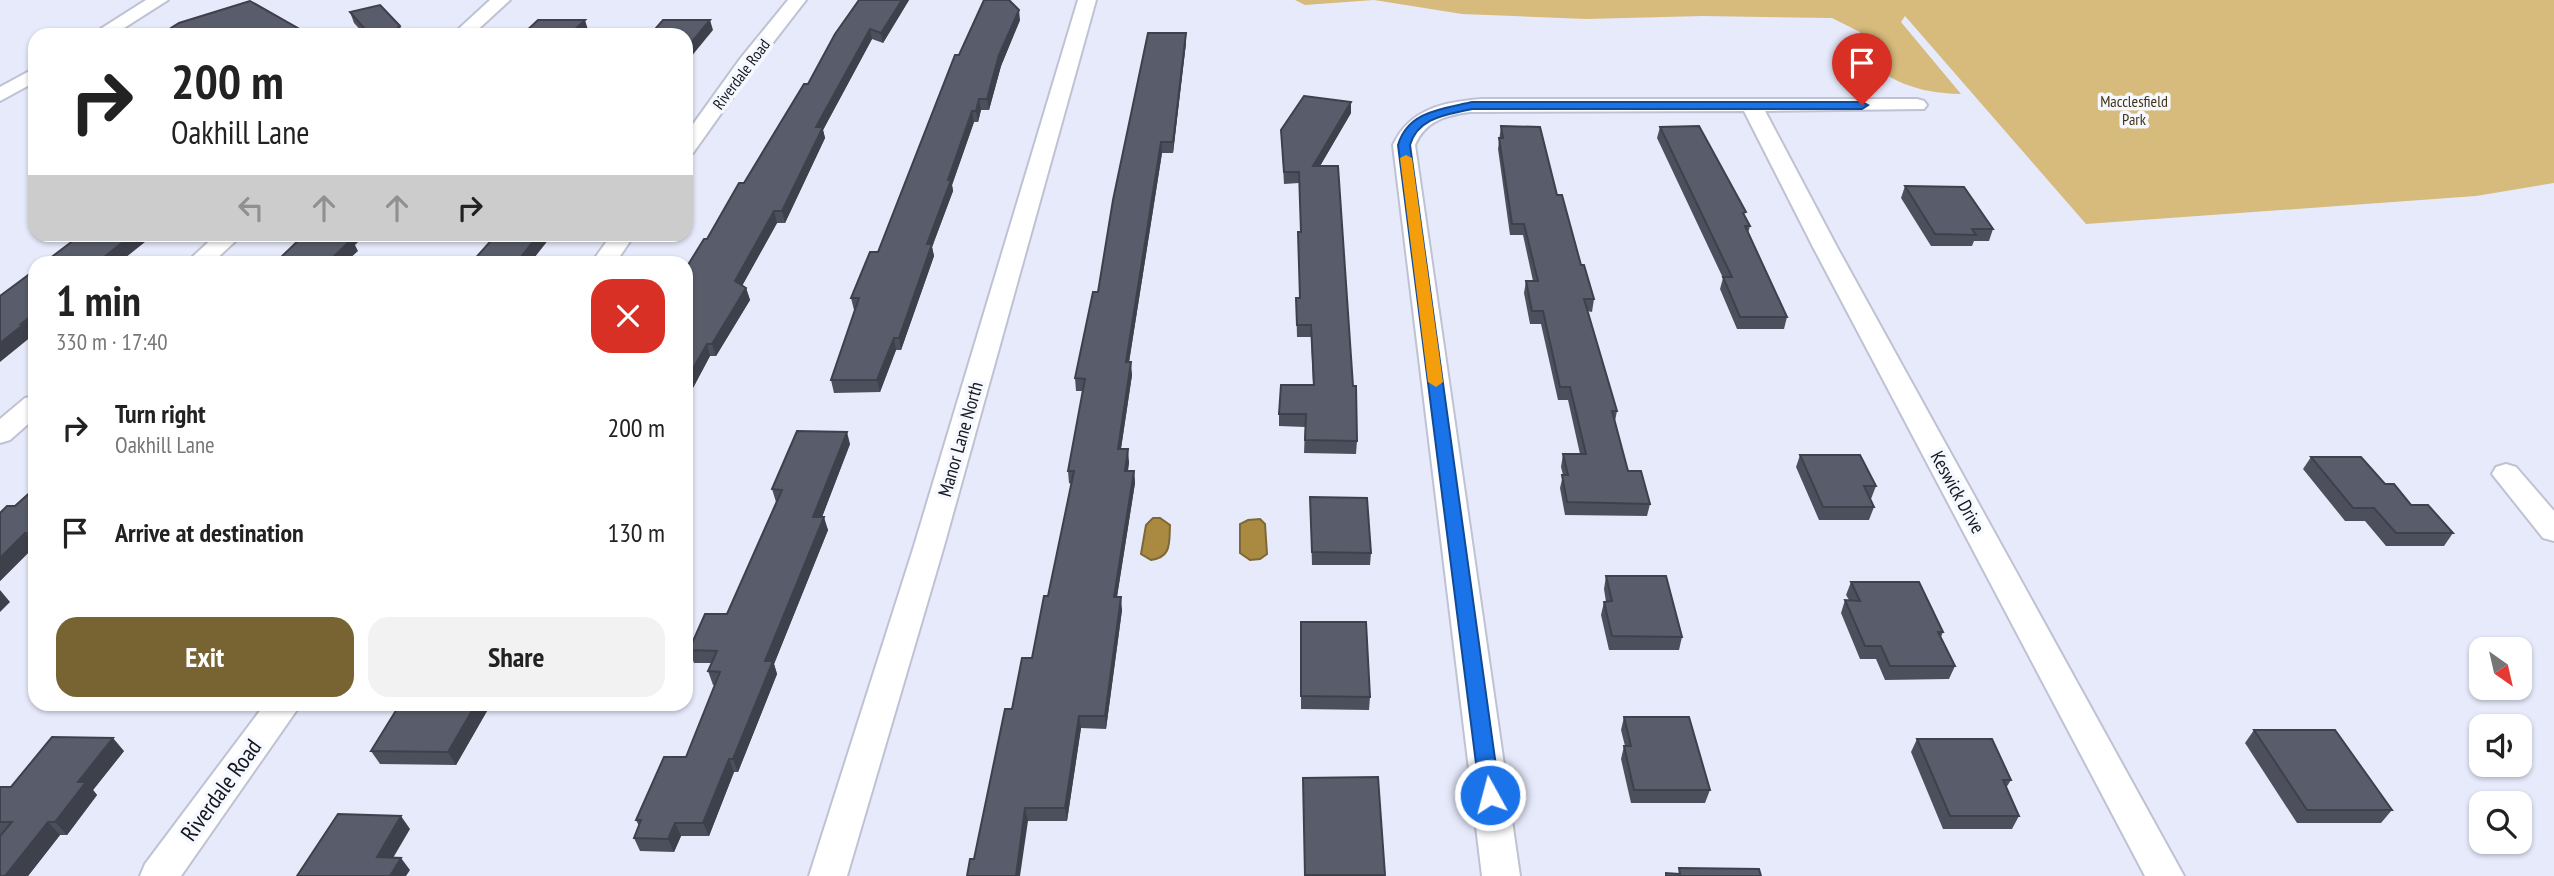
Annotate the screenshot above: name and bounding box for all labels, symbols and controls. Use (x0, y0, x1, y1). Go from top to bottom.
pin (1832, 33, 1892, 105)
street label: Riverdale Road (708, 35, 774, 113)
icon: arrive (1843, 44, 1881, 82)
text: 200 m (171, 49, 284, 113)
icon: right (56, 56, 147, 147)
park label: Macclesfield Park (2100, 91, 2168, 129)
text: Oakhill Lane (171, 111, 309, 153)
icon: left (232, 189, 270, 227)
icon: ahead (305, 189, 343, 227)
icon: ahead (378, 189, 416, 227)
icon: right (451, 189, 489, 227)
text: 1 min (56, 273, 141, 328)
button: close (591, 279, 665, 353)
text: 330 m · 17:40 (56, 327, 168, 356)
street label: Manor Lane North (932, 379, 988, 499)
text: Turn right (115, 397, 206, 430)
icon: right (56, 409, 94, 447)
text: 200 m (607, 411, 665, 444)
text: Oakhill Lane (115, 430, 214, 459)
street label: Keswick Drive (1926, 447, 1990, 538)
icon: arrive (56, 514, 94, 552)
text: Arrive at destination (115, 516, 304, 549)
text: 130 m (607, 516, 665, 549)
button: Exit (56, 617, 354, 697)
button: Share (368, 617, 665, 697)
north arrow (2469, 637, 2532, 700)
map controls (2469, 637, 2532, 854)
button: sound (2469, 714, 2532, 777)
street label: Riverdale Road (174, 733, 267, 846)
position arrow (1453, 758, 1527, 832)
button: search (2469, 791, 2532, 854)

